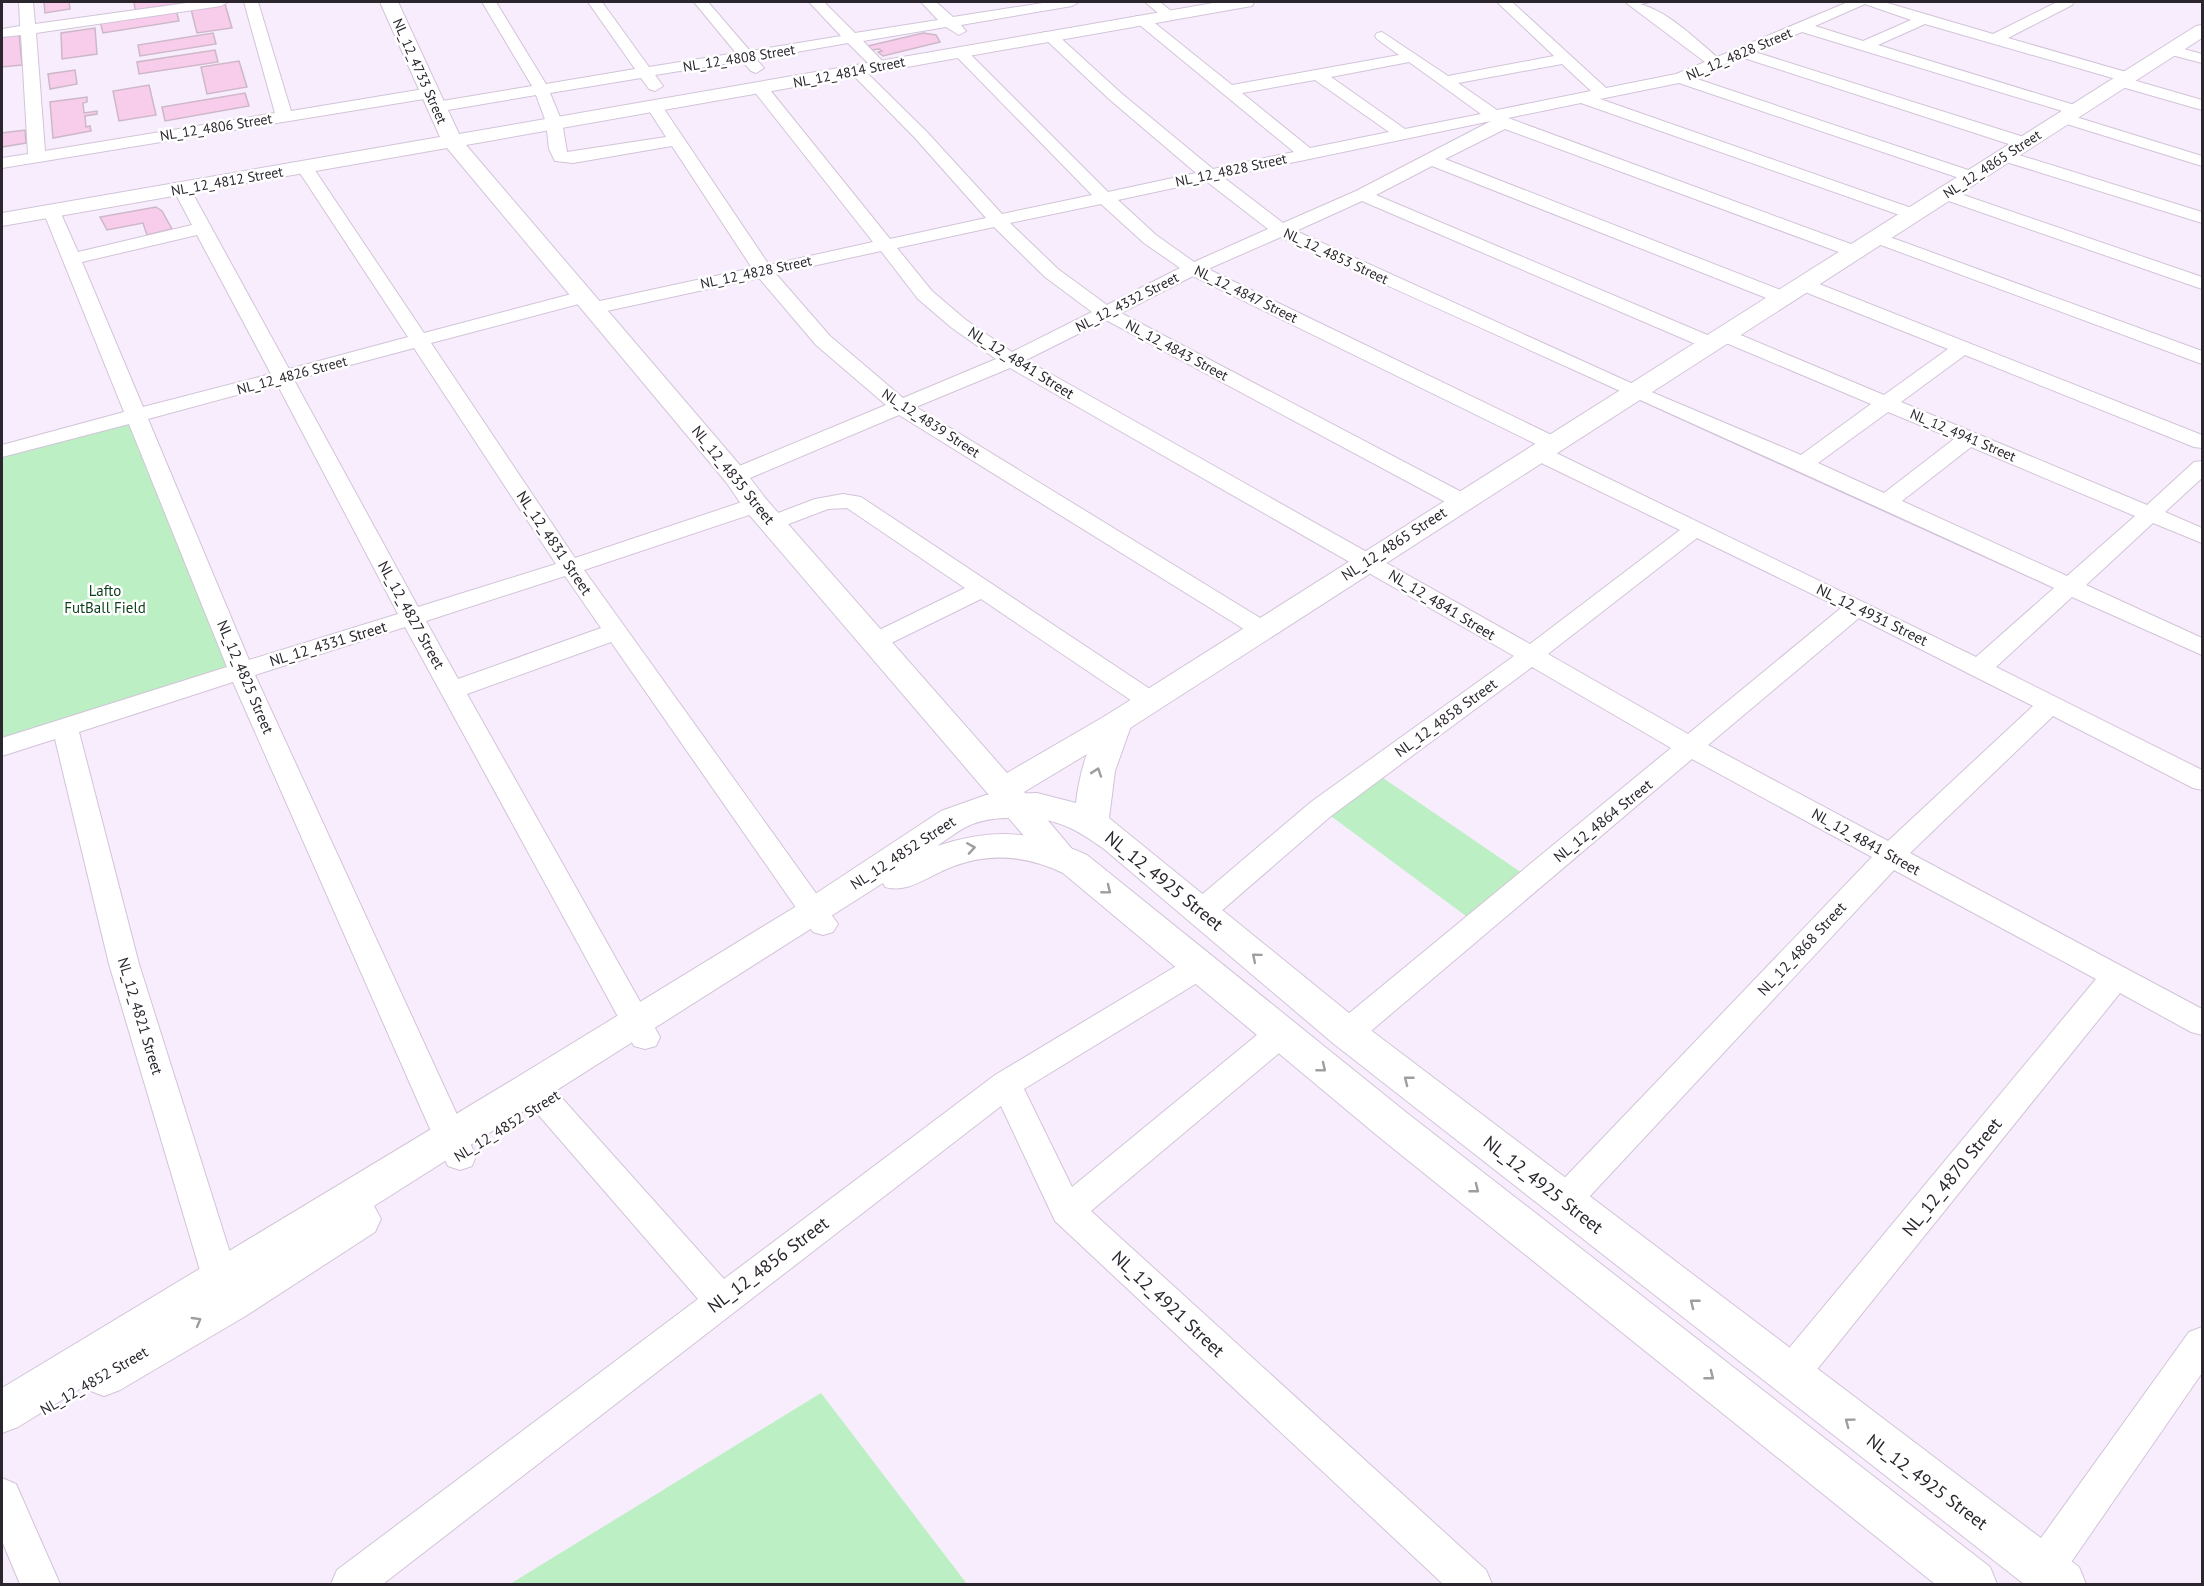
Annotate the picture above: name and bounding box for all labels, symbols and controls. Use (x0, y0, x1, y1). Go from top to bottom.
street label: NL_12_4733 Street (389, 16, 451, 127)
street label: NL_12_4828 Street (1683, 23, 1795, 84)
street label: NL_12_4808 Street (682, 40, 797, 76)
street label: NL_12_4814 Street (792, 52, 907, 92)
street label: NL_12_4806 Street (159, 109, 274, 145)
street label: NL_12_4865 Street (1940, 125, 2045, 202)
street label: NL_12_4828 Street (1174, 149, 1289, 191)
street label: NL_12_4812 Street (170, 162, 285, 200)
street label: NL_12_4853 Street (1281, 224, 1391, 288)
street label: NL_12_4828 Street (699, 251, 814, 293)
street label: NL_12_4847 Street (1191, 261, 1301, 327)
street label: NL_12_4332 Street (1072, 268, 1182, 336)
street label: NL_12_4843 Street (1123, 315, 1231, 385)
street label: NL_12_4841 Street (965, 322, 1078, 403)
street label: NL_12_4826 Street (235, 352, 349, 398)
street label: NL_12_4839 Street (879, 385, 984, 462)
street label: NL_12_4941 Street (1907, 405, 2019, 466)
street label: NL_12_4835 Street (688, 422, 779, 528)
street label: NL_12_4831 Street (513, 487, 596, 598)
street label: NL_12_4865 Street (1338, 503, 1450, 585)
street label: NL_12_4827 Street (374, 557, 449, 672)
street label: NL_12_4841 Street (1385, 565, 1499, 644)
street label: NL_12_4931 Street (1813, 579, 1931, 650)
park label: Lafto FutBall Field (64, 581, 146, 617)
street label: NL_12_4825 Street (213, 617, 278, 736)
street label: NL_12_4331 Street (267, 617, 389, 670)
street label: NL_12_4858 Street (1391, 674, 1500, 761)
one-way arrow (1090, 767, 1103, 778)
street label: NL_12_4864 Street (1550, 775, 1656, 866)
street label: NL_12_4841 Street (1809, 804, 1924, 879)
street label: NL_12_4852 Street (847, 812, 959, 894)
street label: NL_12_4925 Street (1100, 826, 1228, 935)
one-way arrow (966, 842, 976, 854)
one-way arrow (1100, 882, 1111, 893)
street label: NL_12_4868 Street (1753, 898, 1850, 1000)
one-way arrow (1252, 953, 1263, 964)
street label: NL_12_4821 Street (114, 955, 167, 1077)
one-way arrow (1315, 1060, 1326, 1071)
one-way arrow (1403, 1076, 1414, 1087)
street label: NL_12_4852 Street (450, 1085, 563, 1166)
street label: NL_12_4870 Street (1897, 1113, 2006, 1241)
street label: NL_12_4925 Street (1479, 1131, 1608, 1239)
one-way arrow (1468, 1182, 1479, 1193)
street label: NL_12_4856 Street (703, 1212, 833, 1318)
street label: NL_12_4921 Street (1107, 1246, 1229, 1362)
one-way arrow (1690, 1299, 1701, 1310)
one-way arrow (191, 1317, 201, 1328)
street label: NL_12_4852 Street (36, 1342, 151, 1419)
one-way arrow (1703, 1368, 1714, 1379)
one-way arrow (1844, 1418, 1855, 1429)
street label: NL_12_4925 Street (1862, 1429, 1992, 1535)

